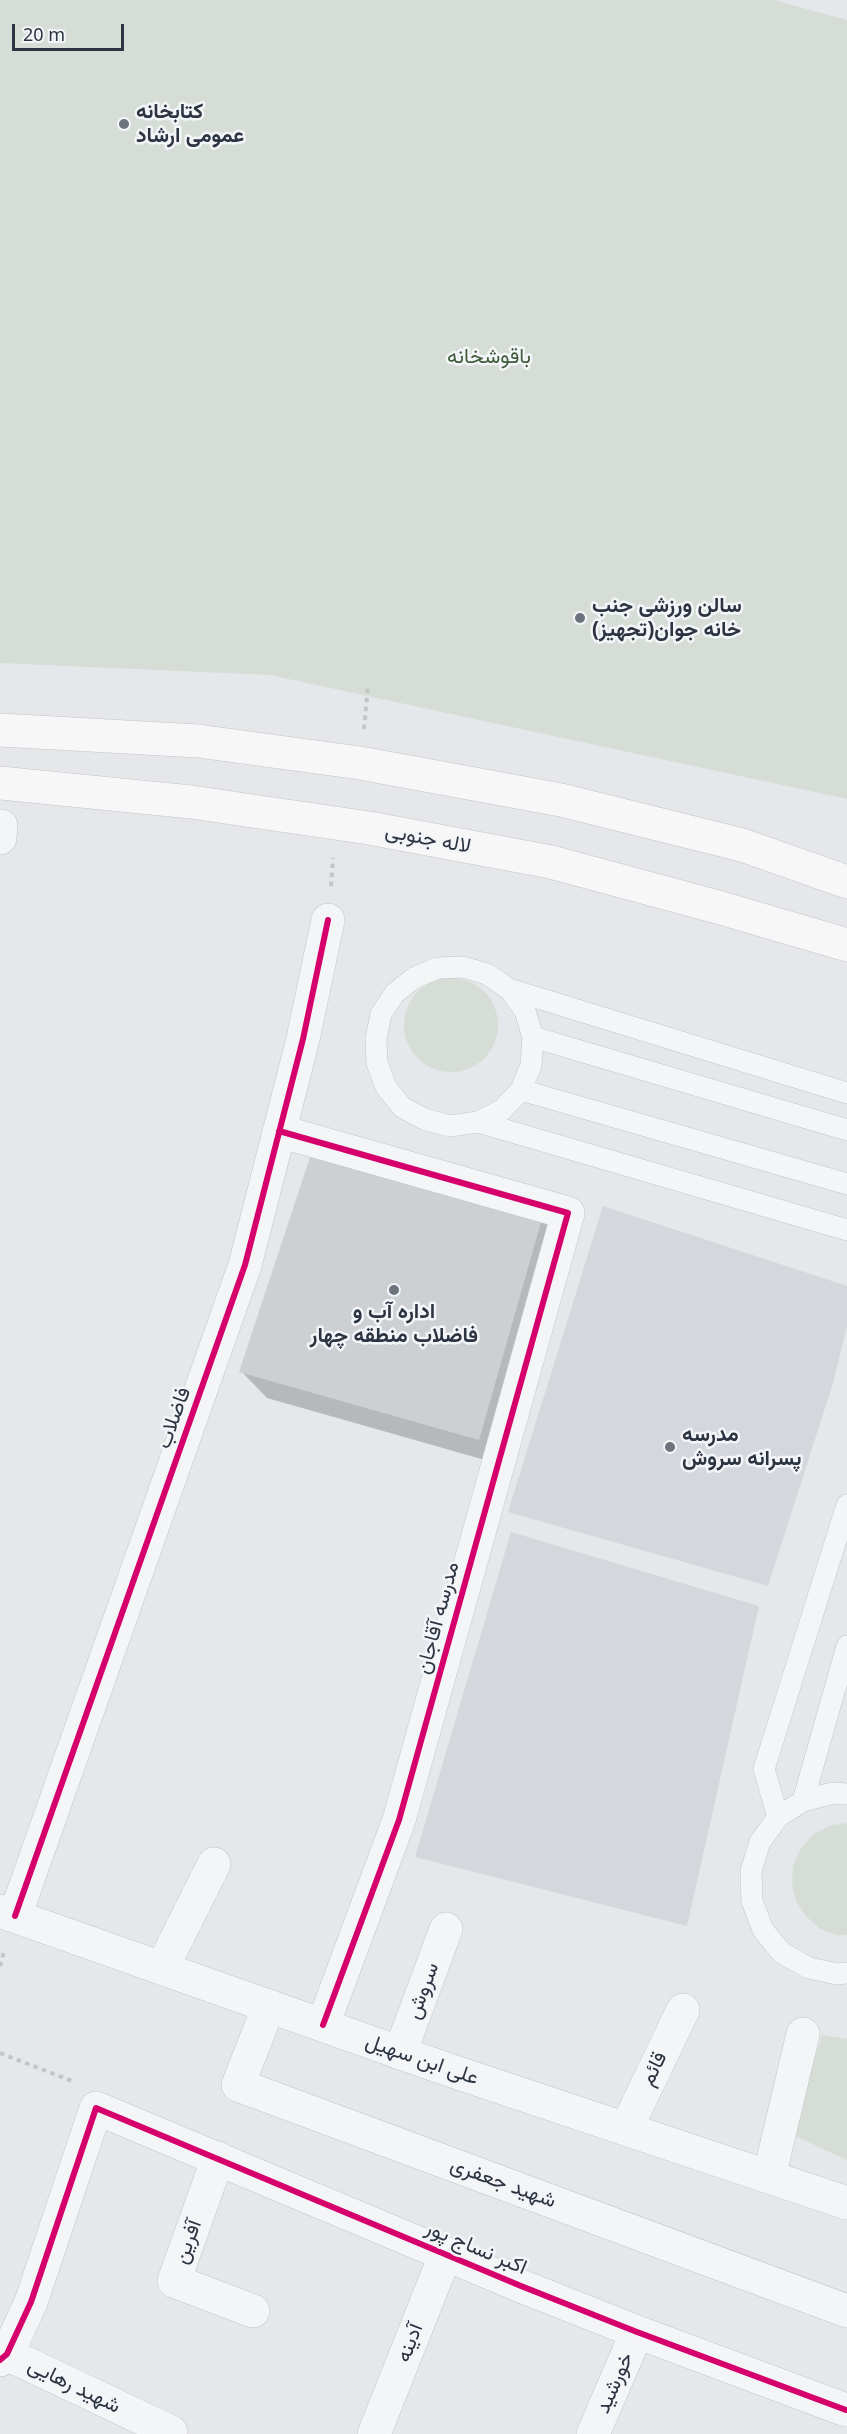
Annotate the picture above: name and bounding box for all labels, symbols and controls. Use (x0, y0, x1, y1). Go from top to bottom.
scale bar (15, 12, 128, 50)
text: 20 m (23, 22, 65, 46)
place label: کتابخانه عمومی ارشاد (136, 99, 244, 149)
marker: کتابخانه عمومی ارشاد (117, 117, 131, 131)
park label: باقوشخانه (447, 344, 531, 370)
place label: سالن ورزشی جنب خانه جوان(تجهیز) (592, 593, 742, 643)
marker: سالن ورزشی جنب خانه جوان(تجهیز) (573, 611, 587, 625)
street label: لاله جنوبی (383, 818, 473, 860)
marker: اداره آب و فاضلاب منطقه چهار (387, 1283, 401, 1297)
place label: اداره آب و فاضلاب منطقه چهار (310, 1299, 478, 1349)
street label: فاضلاب (151, 1384, 197, 1452)
place label: مدرسه پسرانه سروش (682, 1422, 801, 1472)
marker: مدرسه پسرانه سروش (663, 1440, 677, 1454)
street label: مدرسه آقاجان (411, 1559, 465, 1677)
street label: سروش (401, 1959, 445, 2023)
street label: علی ابن سهیل (362, 2029, 482, 2091)
street label: قائم (635, 2048, 673, 2090)
street label: شهید جعفری (447, 2152, 559, 2214)
street label: اکبر نساج پور (421, 2215, 531, 2281)
street label: آفرین (168, 2217, 208, 2267)
street label: آدینه (391, 2320, 429, 2366)
street label: خورشید (590, 2349, 640, 2417)
street label: شهید رهایی (24, 2353, 124, 2419)

